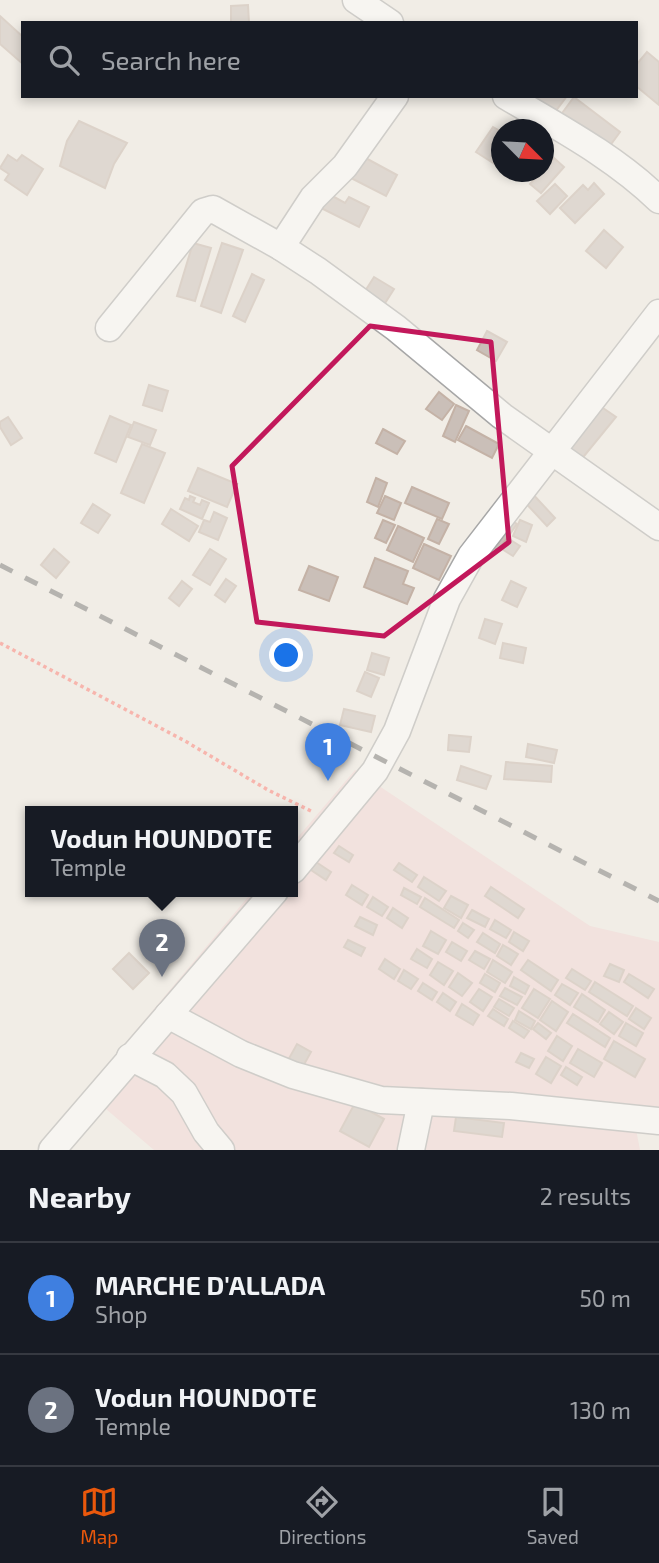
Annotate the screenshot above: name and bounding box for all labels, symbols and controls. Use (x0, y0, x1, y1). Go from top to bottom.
search box (21, 21, 638, 98)
icon: search (45, 41, 83, 79)
text: Search here (101, 44, 241, 75)
north arrow (491, 119, 554, 182)
your location (269, 638, 303, 672)
pin: 1 (305, 723, 351, 781)
popup (25, 806, 298, 897)
text: Vodun HOUNDOTE (51, 822, 272, 853)
text: Temple (51, 853, 126, 881)
pin: 2 (139, 919, 185, 977)
text: Nearby (28, 1178, 131, 1214)
text: 2 results (540, 1182, 631, 1210)
text: MARCHE D'ALLADA (95, 1269, 325, 1300)
text: 1 (46, 1284, 56, 1312)
text: 50 m (580, 1284, 631, 1312)
text: Shop (95, 1300, 148, 1328)
text: Vodun HOUNDOTE (95, 1381, 317, 1412)
text: 2 (44, 1396, 58, 1424)
text: 130 m (570, 1396, 631, 1424)
text: Temple (95, 1412, 171, 1440)
tab: Map (80, 1483, 118, 1548)
tab: Directions (279, 1483, 366, 1548)
tab: Saved (527, 1483, 579, 1548)

